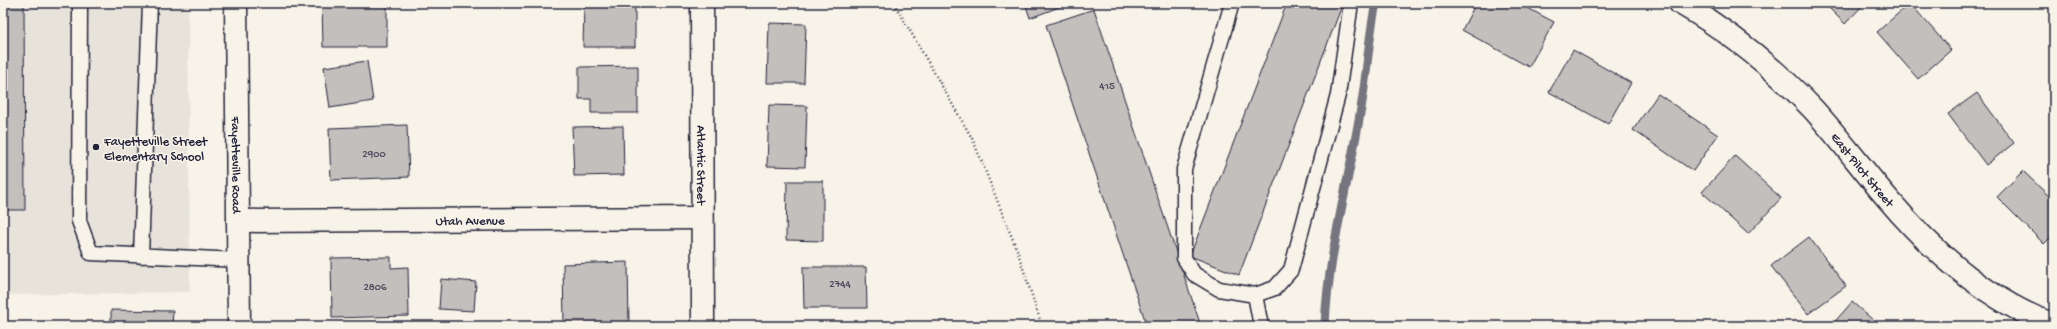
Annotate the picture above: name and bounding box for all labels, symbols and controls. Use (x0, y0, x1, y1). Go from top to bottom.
house number: 415 (1099, 81, 1115, 93)
street label: Fayetteville Road (227, 116, 243, 215)
street label: Atlantic Street (692, 125, 708, 207)
street label: East Pilot Street (1827, 130, 1897, 212)
place label: Fayetteville Street Elementary School (103, 135, 209, 165)
marker: Fayetteville Street Elementary School (91, 142, 101, 152)
house number: 2900 (362, 149, 386, 161)
street label: Utah Avenue (435, 214, 505, 230)
house number: 2744 (829, 279, 852, 291)
house number: 2806 (363, 282, 387, 294)

